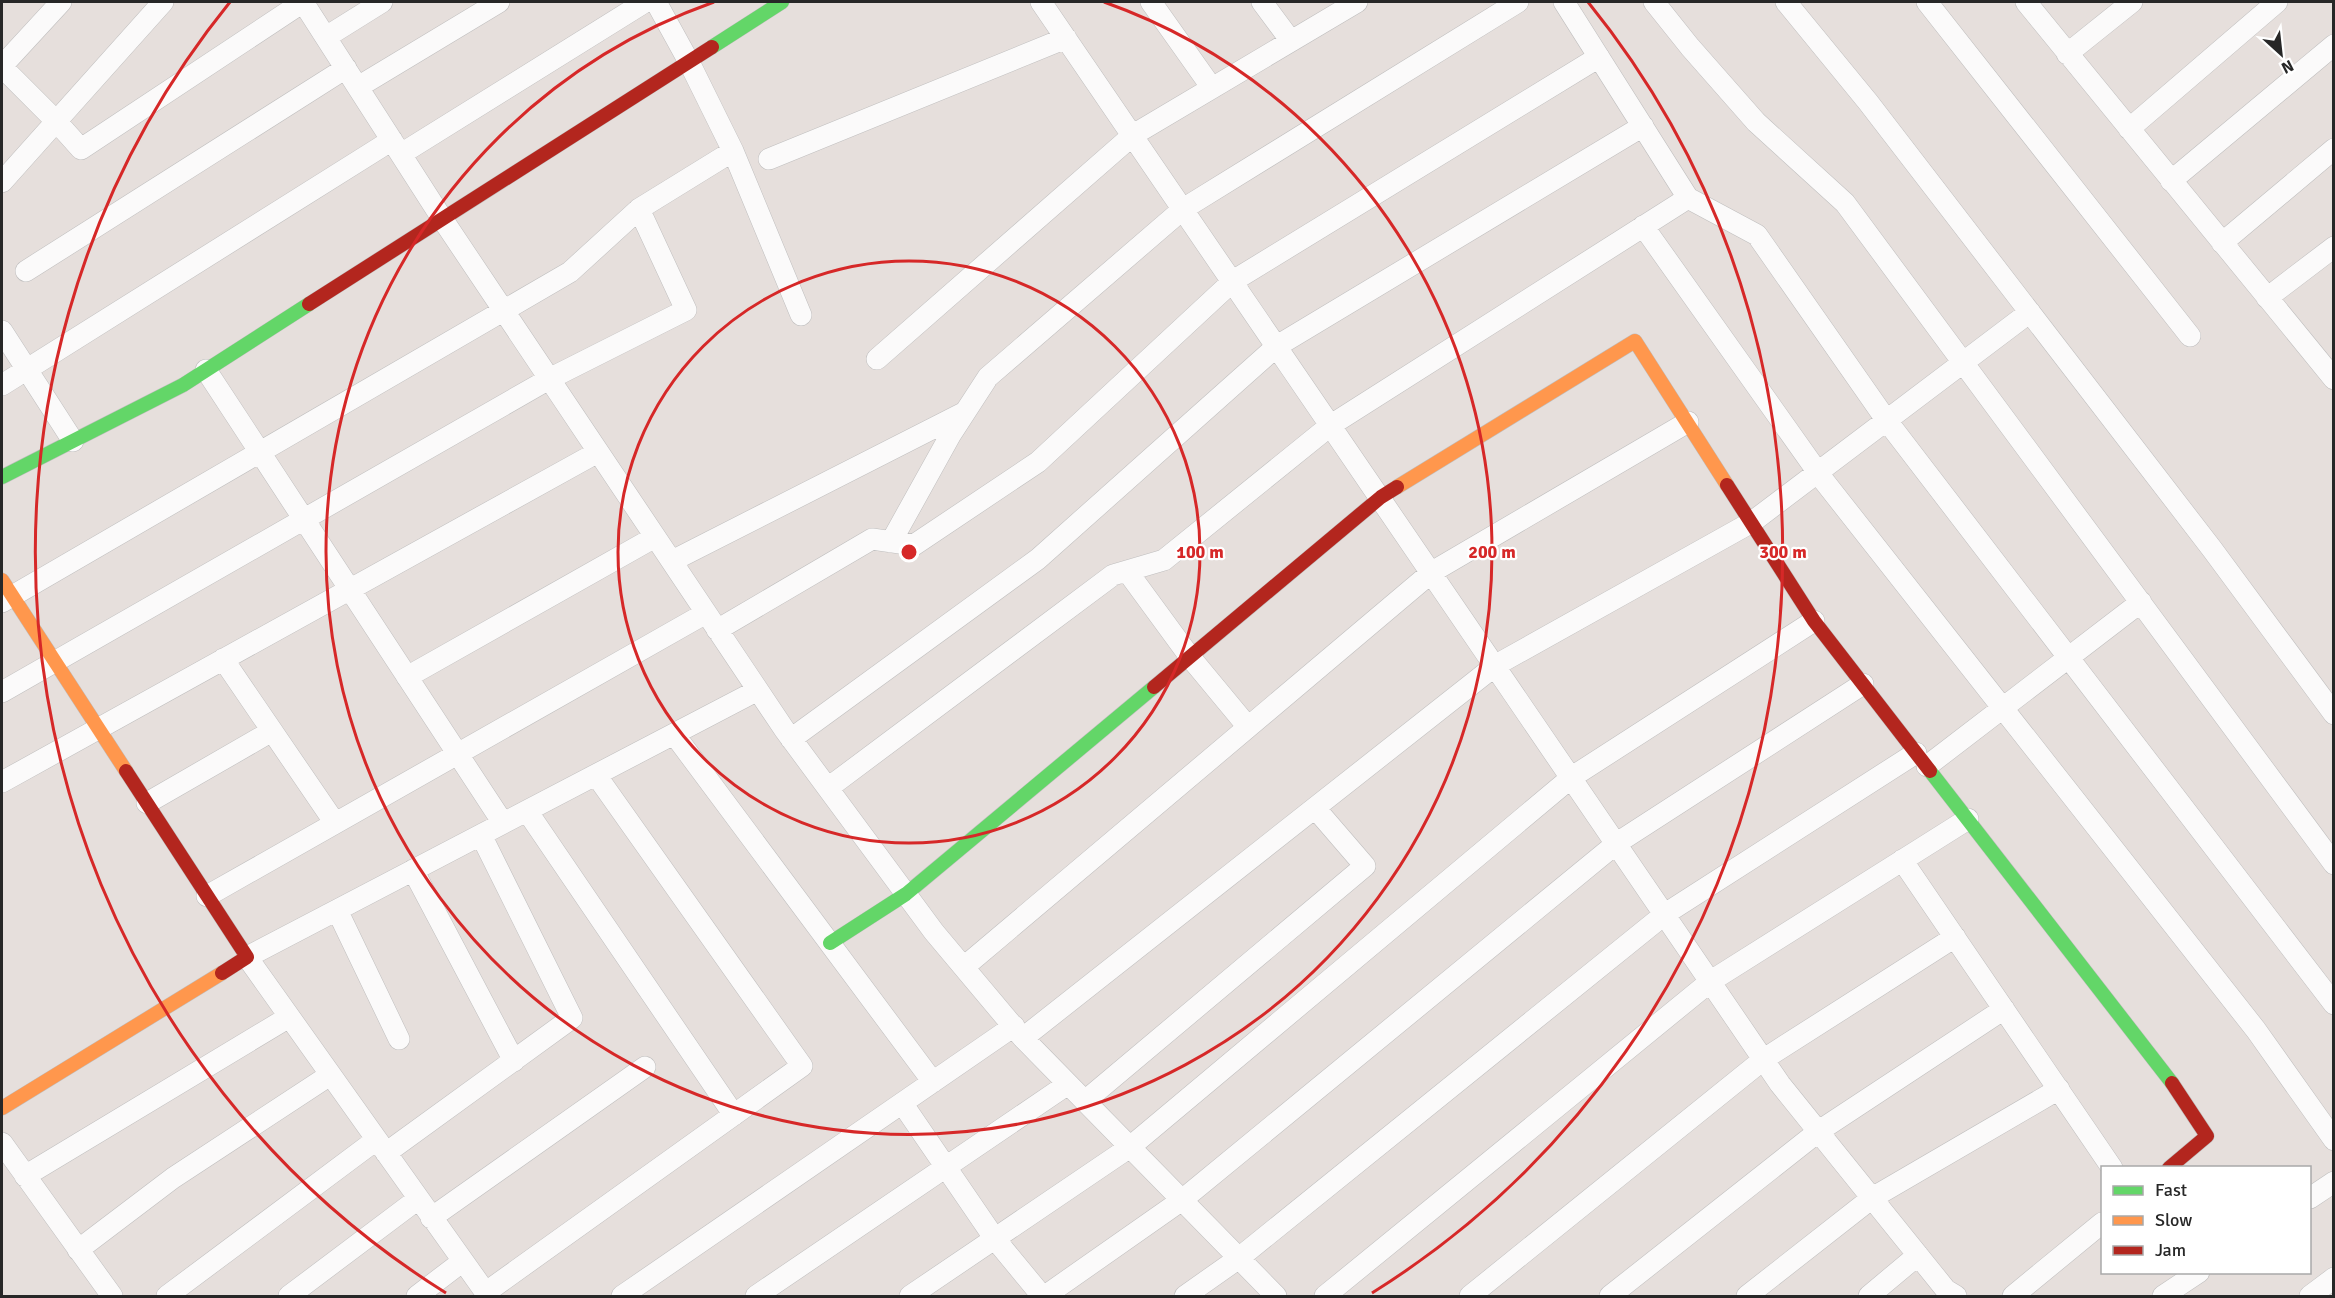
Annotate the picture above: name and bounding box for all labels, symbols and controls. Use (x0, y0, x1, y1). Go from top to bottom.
north arrow (2251, 24, 2311, 84)
text: N (2278, 55, 2297, 78)
text: 100 m (1176, 541, 1224, 563)
text: 200 m (1468, 541, 1516, 563)
text: 300 m (1759, 541, 1807, 563)
centre of rings (899, 542, 919, 562)
legend (2101, 1166, 2311, 1274)
text: Fast (2155, 1179, 2187, 1201)
text: Slow (2155, 1209, 2192, 1231)
text: Jam (2155, 1239, 2186, 1261)

